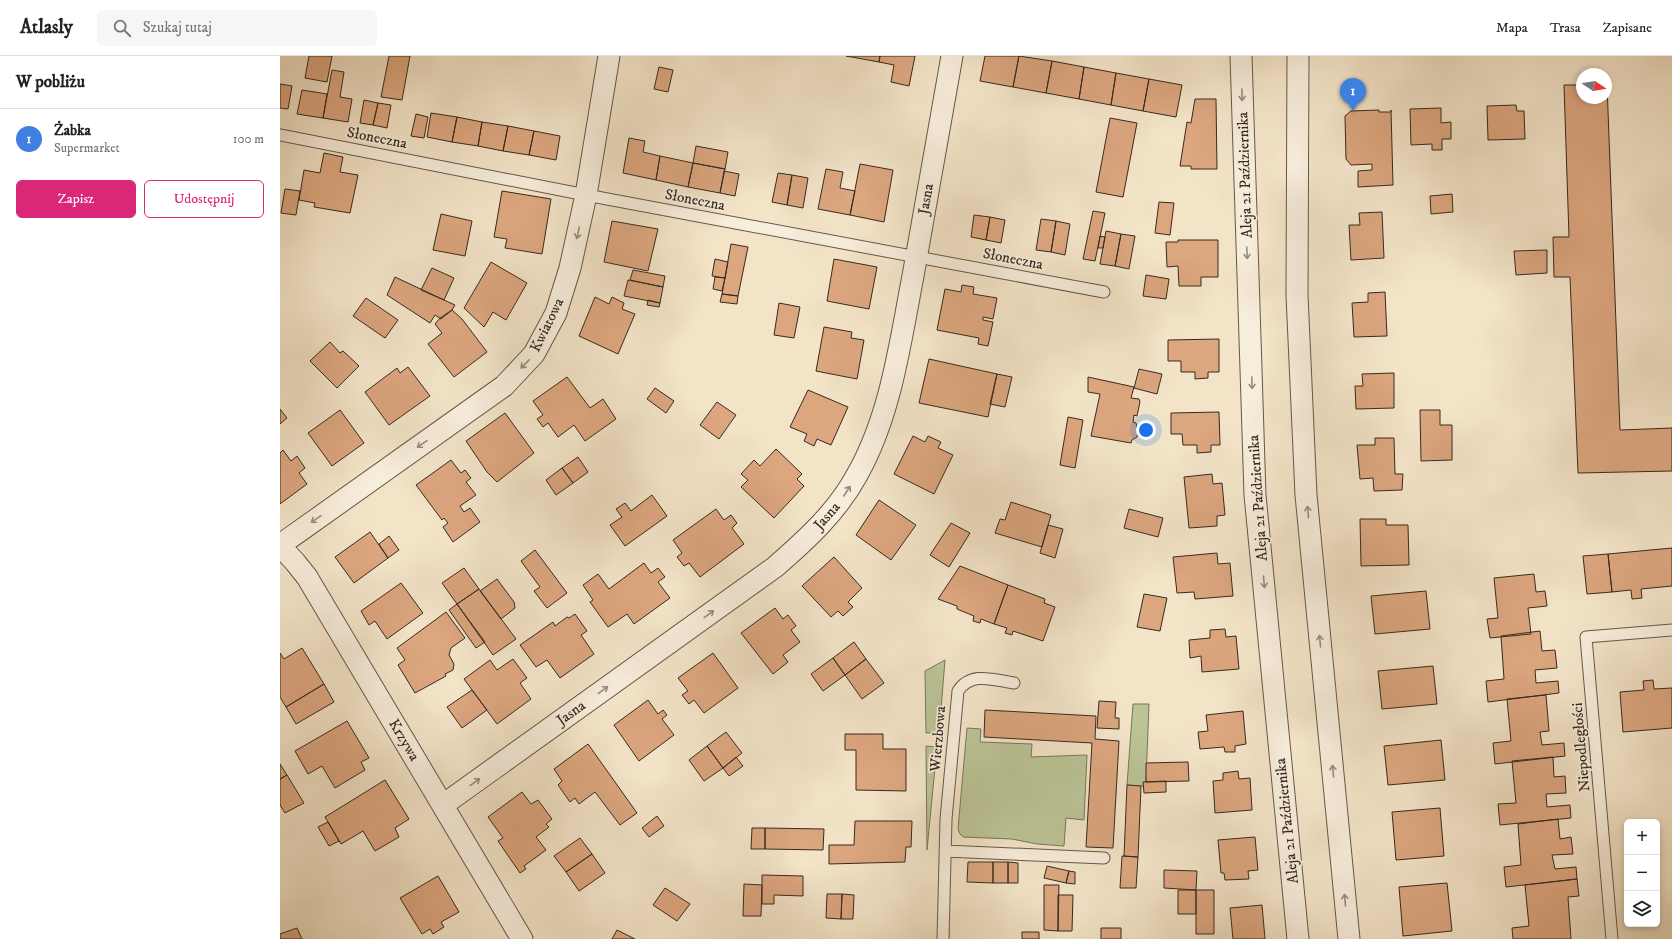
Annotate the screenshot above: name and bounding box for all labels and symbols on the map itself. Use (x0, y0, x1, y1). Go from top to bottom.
north arrow (1576, 68, 1612, 104)
pin: 1 (1340, 78, 1366, 111)
one-way arrow (1238, 88, 1246, 101)
street label: Aleja 21 Października (1233, 111, 1257, 238)
street label: Słoneczna (345, 123, 409, 153)
street label: Jasna (914, 181, 938, 218)
street label: Słoneczna (663, 185, 727, 215)
one-way arrow (573, 226, 581, 239)
street label: Słoneczna (981, 244, 1045, 274)
one-way arrow (1244, 246, 1251, 259)
street label: Kwiatowa (526, 294, 569, 355)
one-way arrow (520, 359, 529, 369)
one-way arrow (1248, 376, 1255, 389)
your location (1136, 420, 1156, 440)
street label: Aleja 21 Października (1244, 434, 1272, 562)
one-way arrow (417, 440, 428, 448)
one-way arrow (843, 486, 851, 497)
street label: Jasna (808, 498, 845, 536)
one-way arrow (1304, 506, 1311, 519)
one-way arrow (311, 515, 322, 523)
one-way arrow (1260, 575, 1267, 588)
one-way arrow (703, 610, 714, 618)
one-way arrow (1317, 635, 1324, 648)
one-way arrow (597, 686, 608, 694)
street label: Jasna (551, 696, 590, 731)
street label: Niepodległości (1568, 702, 1594, 792)
street label: Wierzbowa (926, 705, 950, 774)
street label: Krzywa (384, 716, 424, 765)
street label: Aleja 21 Października (1271, 757, 1303, 885)
one-way arrow (1329, 765, 1336, 778)
one-way arrow (469, 778, 480, 786)
one-way arrow (1341, 894, 1349, 907)

